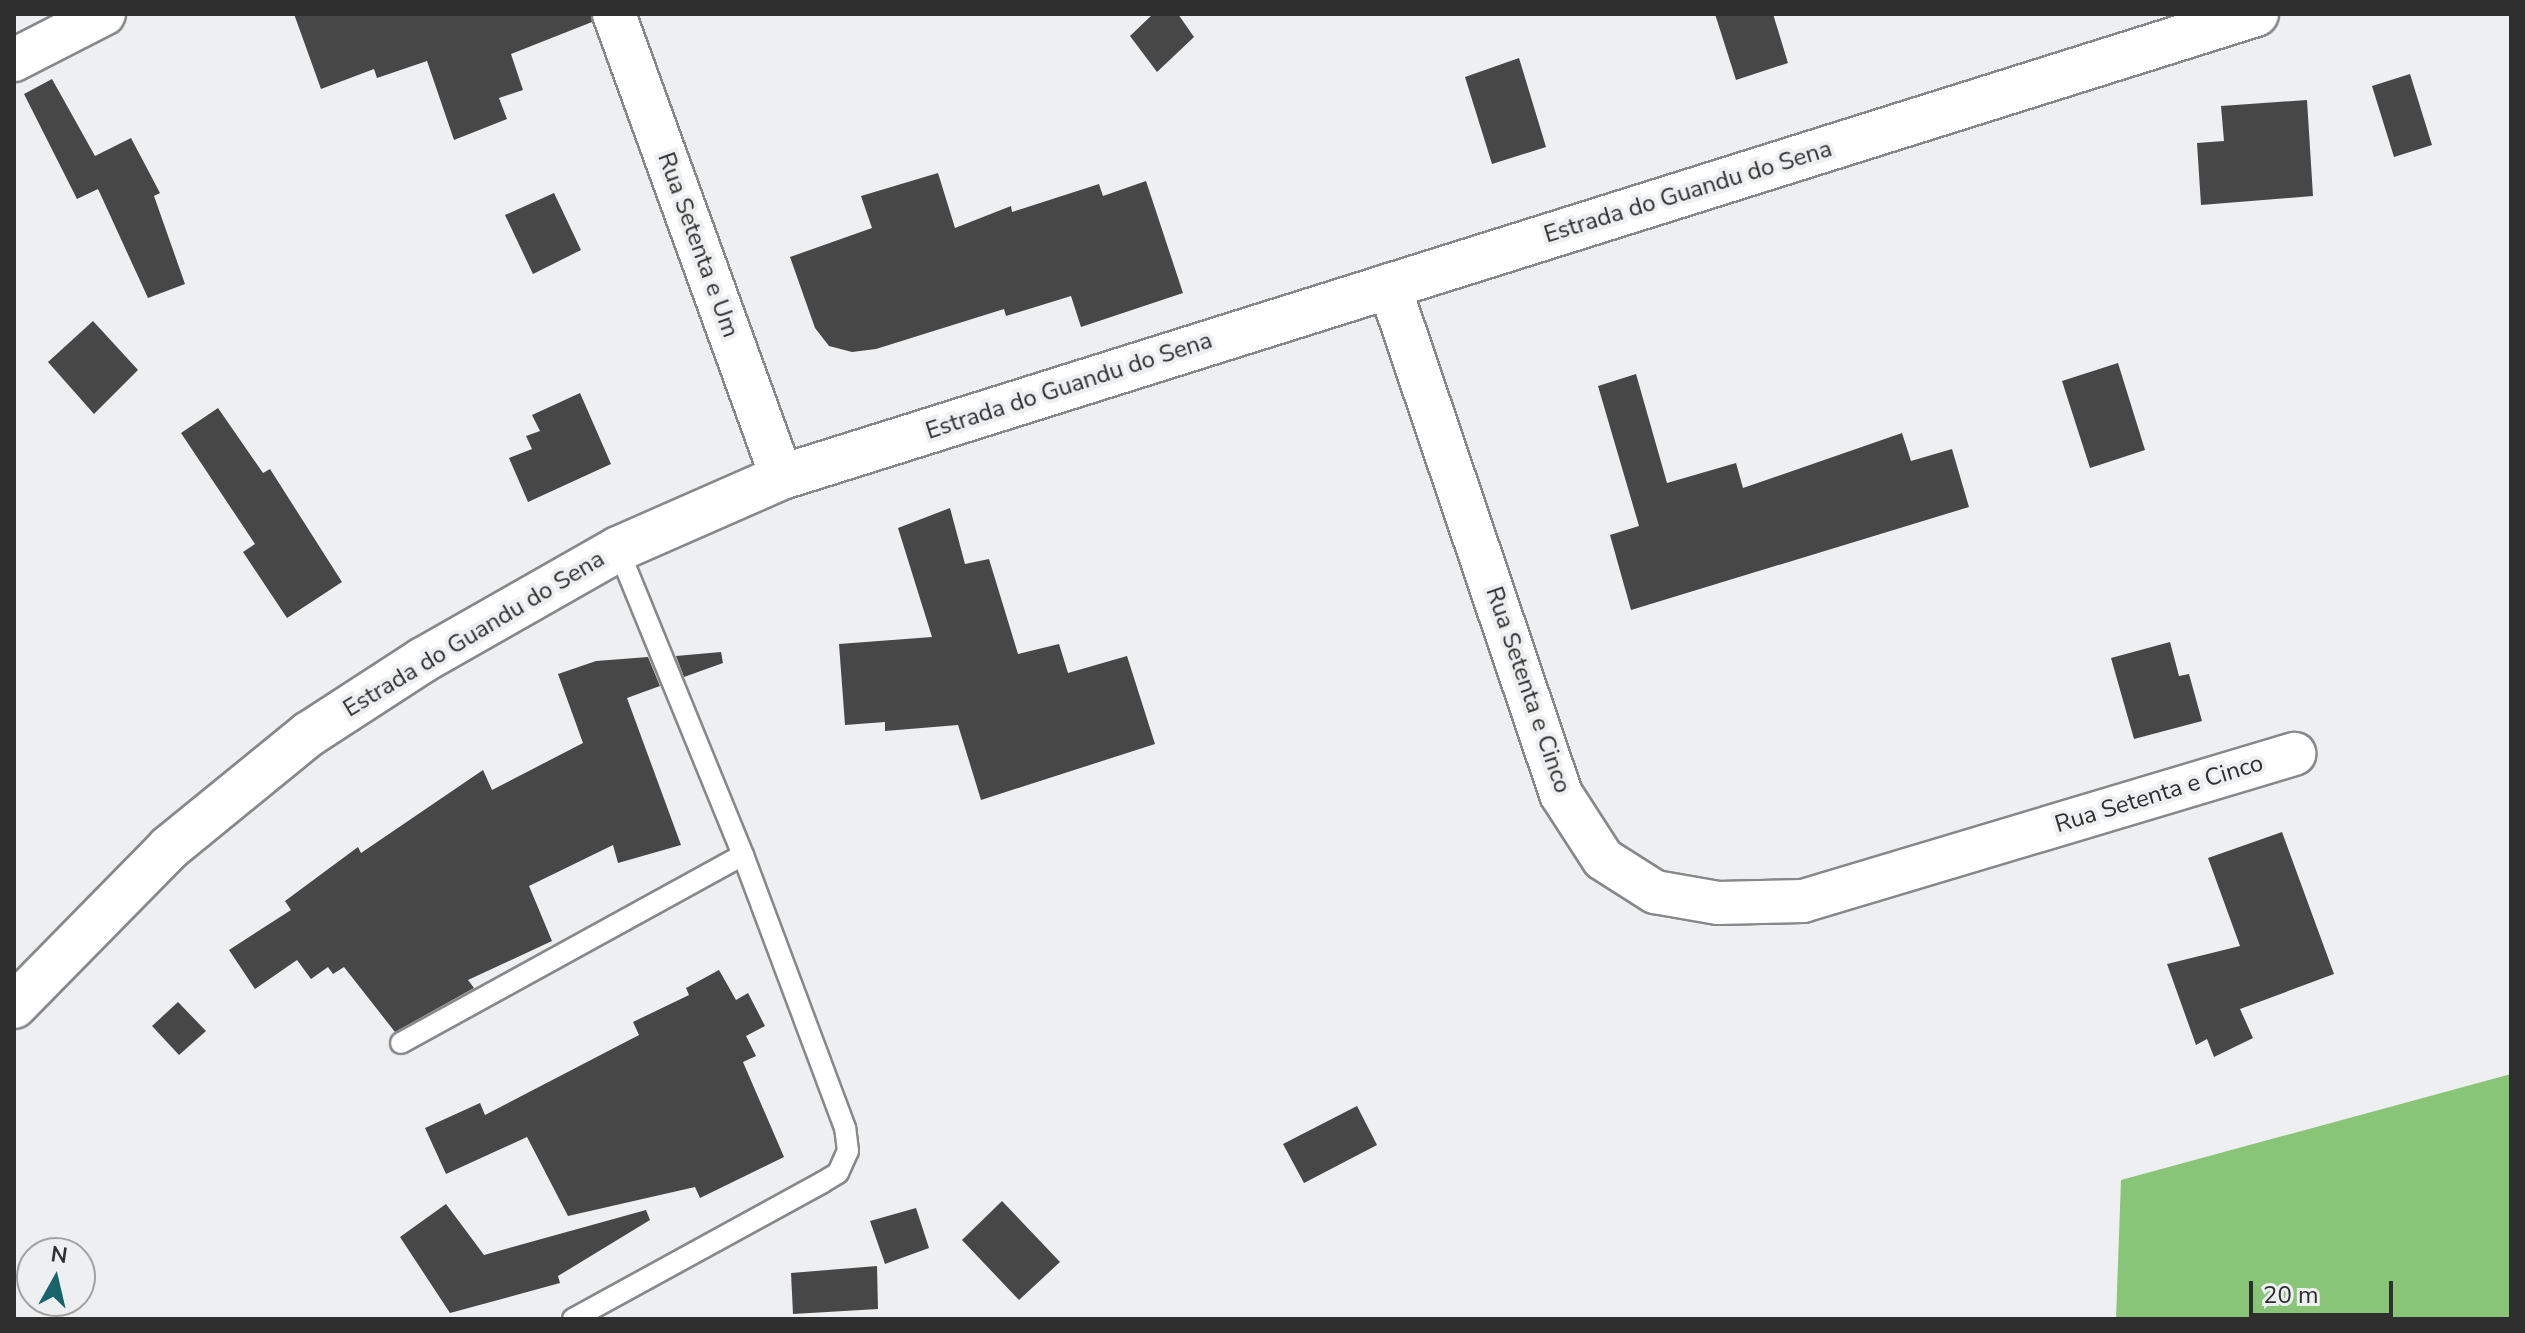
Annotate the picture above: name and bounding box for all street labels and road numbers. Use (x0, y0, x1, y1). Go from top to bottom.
street label: Estrada do Guandu do Sena (1541, 134, 1835, 250)
street label: Rua Setenta e Um (651, 149, 745, 341)
street label: Estrada do Guandu do Sena (922, 326, 1216, 446)
street label: Estrada do Guandu do Sena (338, 545, 610, 723)
street label: Rua Setenta e Cinco (1479, 583, 1577, 797)
street label: Rua Setenta e Cinco (2051, 749, 2267, 839)

